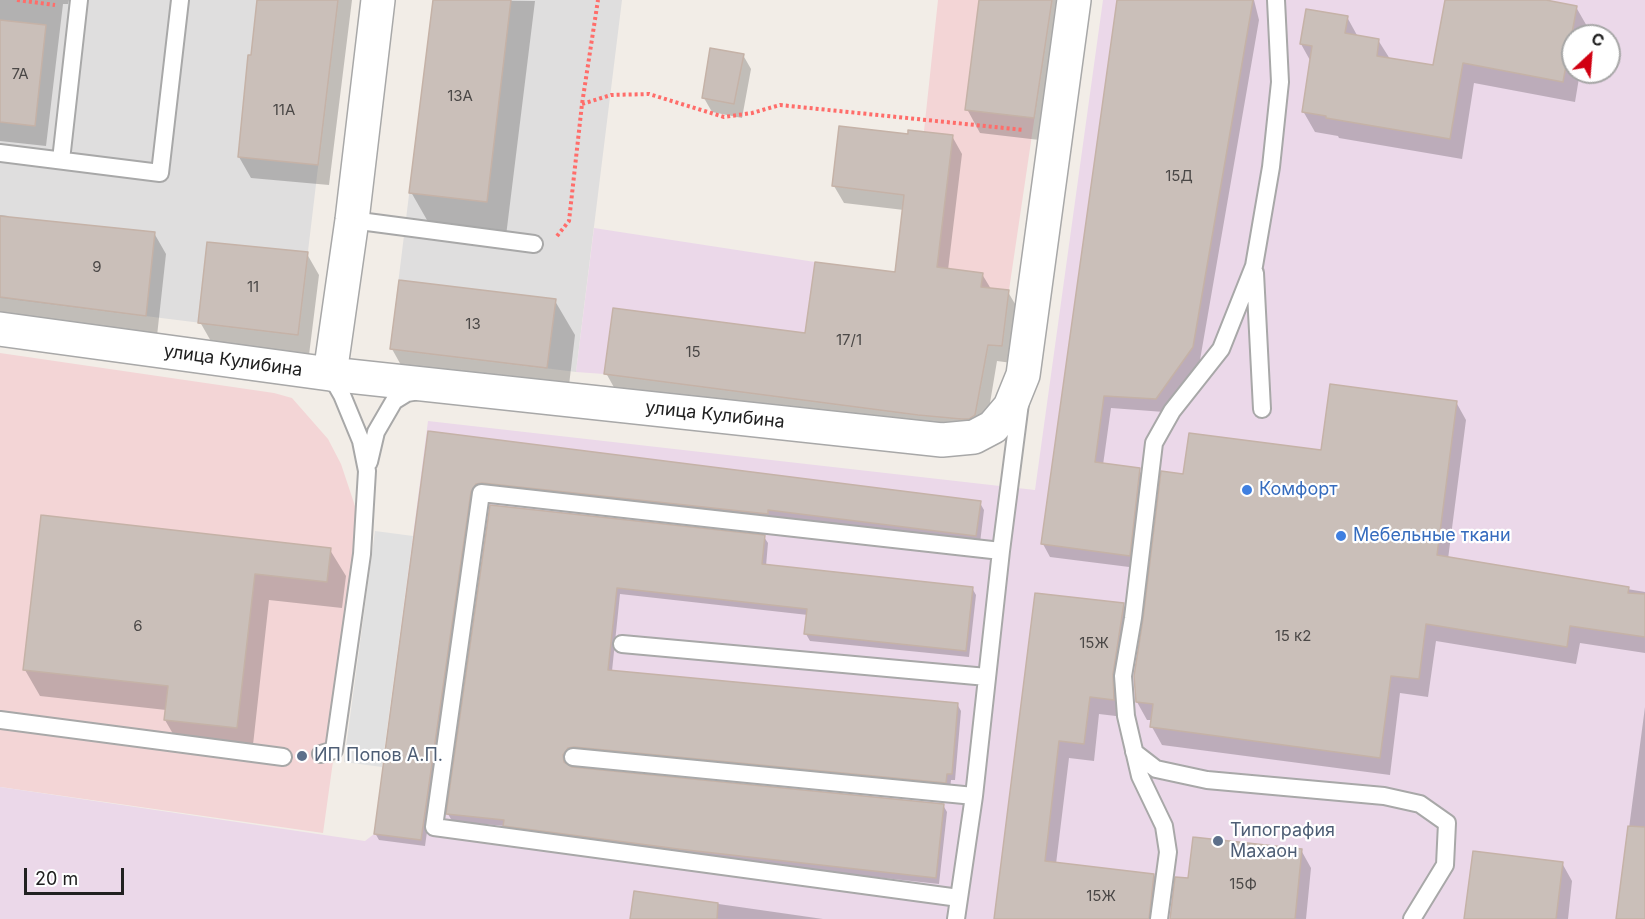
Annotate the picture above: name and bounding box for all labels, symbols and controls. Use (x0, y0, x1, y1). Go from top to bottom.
north arrow (1561, 24, 1621, 84)
text: С (1588, 28, 1608, 51)
house number: 7А (11, 65, 29, 83)
house number: 13А (447, 87, 473, 105)
house number: 11А (273, 101, 295, 119)
house number: 15Д (1165, 167, 1193, 185)
house number: 9 (92, 258, 102, 276)
house number: 11 (247, 278, 259, 296)
house number: 13 (465, 315, 481, 333)
house number: 17/1 (836, 331, 862, 349)
street label: улица Кулибина (162, 341, 304, 381)
house number: 15 (685, 343, 701, 361)
street label: улица Кулибина (644, 397, 786, 433)
place label: Комфорт (1259, 479, 1338, 501)
marker: Комфорт (1240, 483, 1254, 497)
place label: Мебельные ткани (1353, 525, 1511, 547)
marker: Мебельные ткани (1334, 529, 1348, 543)
house number: 6 (133, 617, 143, 635)
house number: 15 к2 (1275, 627, 1311, 645)
house number: 15Ж (1079, 634, 1109, 652)
place label: ИП Попов А.П. (314, 745, 443, 767)
marker: ИП Попов А.П. (295, 749, 309, 763)
place label: Типография Махаон (1230, 820, 1335, 862)
marker: Типография Махаон (1211, 834, 1225, 848)
scale bar (27, 856, 128, 894)
text: 20 m (35, 868, 78, 889)
house number: 15Ф (1229, 875, 1257, 893)
house number: 15Ж (1086, 887, 1116, 905)

